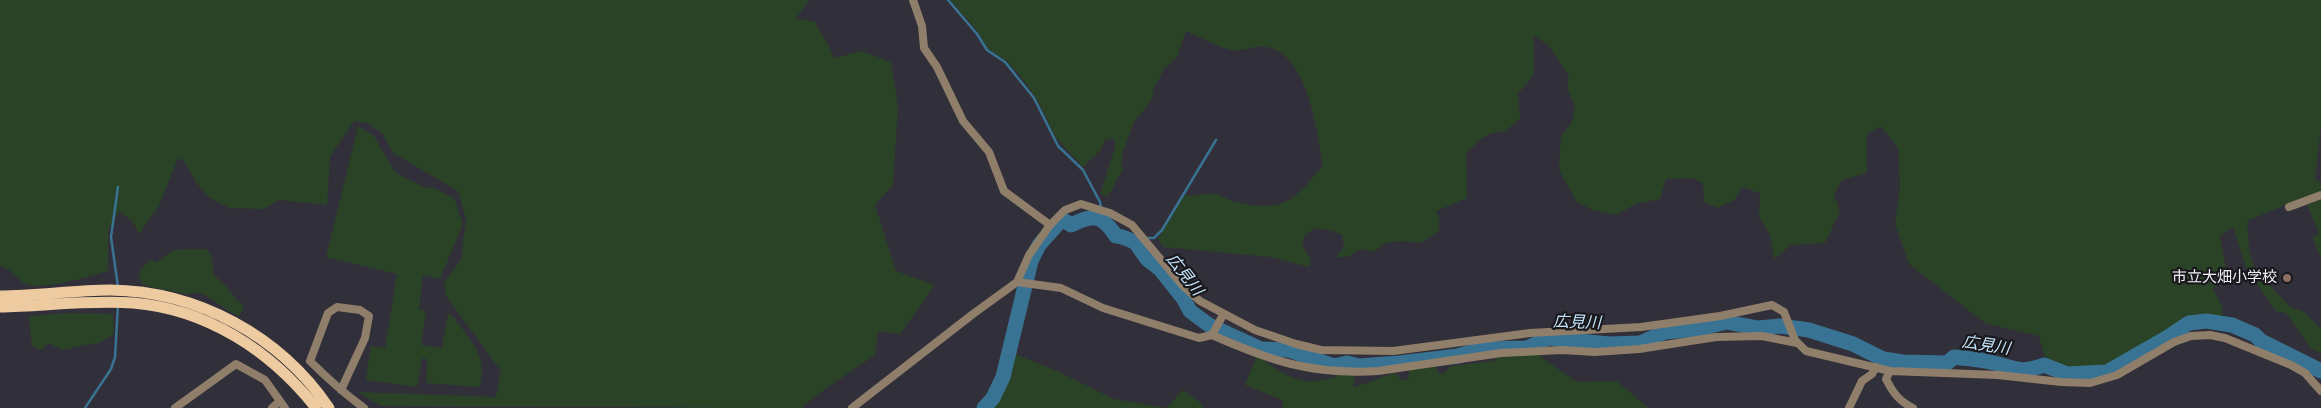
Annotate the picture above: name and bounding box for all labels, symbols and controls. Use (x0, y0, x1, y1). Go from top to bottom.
water label: 広見川 (1162, 250, 1206, 300)
place label: 市立大畑小学校 (2172, 269, 2277, 287)
marker: 市立大畑小学校 (2281, 272, 2293, 284)
water label: 広見川 (1553, 313, 1601, 333)
water label: 広見川 (1961, 333, 2011, 359)

